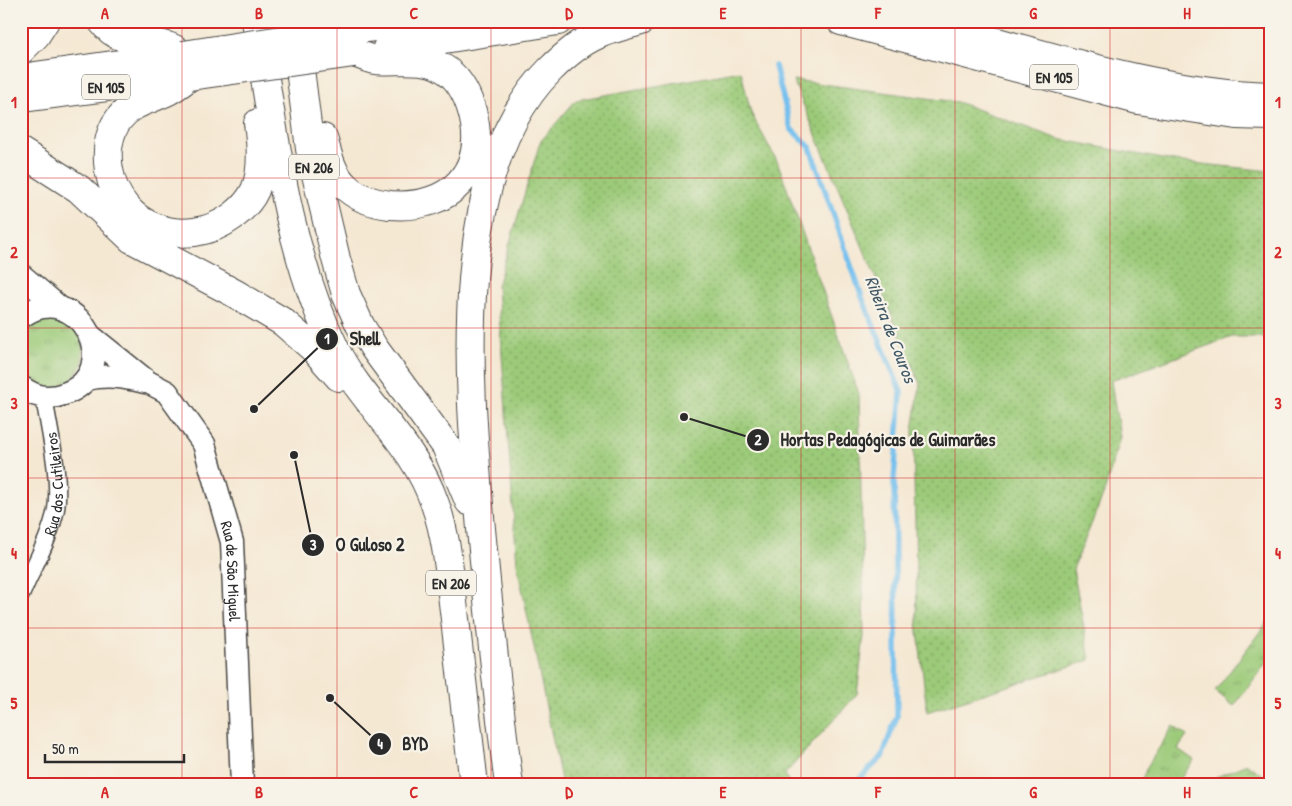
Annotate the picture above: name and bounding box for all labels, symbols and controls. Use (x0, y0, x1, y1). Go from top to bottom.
text: A (101, 2, 109, 24)
text: B (255, 2, 263, 24)
text: C (410, 2, 419, 24)
text: D (565, 2, 573, 24)
text: E (719, 2, 727, 24)
text: F (874, 2, 882, 24)
text: G (1029, 2, 1037, 24)
text: H (1183, 2, 1191, 24)
road number: EN 105 (1030, 64, 1078, 90)
road number: EN 105 (82, 74, 130, 100)
text: 1 (11, 91, 17, 113)
text: 1 (1275, 91, 1281, 113)
road number: EN 206 (289, 154, 339, 180)
text: 2 (10, 241, 18, 263)
text: 2 (1274, 241, 1282, 263)
water label: Ribeira de Couros (859, 272, 924, 388)
callout: Shell (315, 323, 390, 356)
text: Shell (350, 326, 382, 351)
text: 1 (324, 328, 330, 349)
text: 3 (10, 392, 18, 414)
text: 3 (1274, 392, 1282, 414)
callout: Hortas Pedagógicas de Guimarães (746, 423, 1005, 456)
text: Hortas Pedagógicas de Guimarães (781, 427, 995, 453)
text: 2 (754, 429, 762, 450)
street label: Rua dos Cutileiros (38, 431, 68, 538)
street label: Rua de São Miguel (215, 518, 246, 623)
callout: O Guloso 2 (301, 528, 415, 561)
text: O Guloso 2 (336, 532, 405, 557)
text: 3 (310, 534, 317, 555)
text: 4 (11, 542, 17, 564)
text: 4 (1275, 542, 1281, 564)
road number: EN 206 (426, 570, 476, 596)
text: 5 (11, 692, 18, 714)
text: 5 (1275, 692, 1282, 714)
callout: BYD (367, 728, 438, 761)
scale bar (45, 731, 184, 763)
text: BYD (402, 731, 428, 756)
text: 4 (377, 733, 383, 754)
text: 50 m (52, 738, 79, 759)
text: A (101, 781, 109, 803)
text: B (255, 781, 263, 803)
text: C (410, 781, 419, 803)
text: D (565, 781, 573, 803)
text: E (719, 781, 727, 803)
text: F (874, 781, 882, 803)
text: G (1029, 781, 1037, 803)
text: H (1183, 781, 1191, 803)

